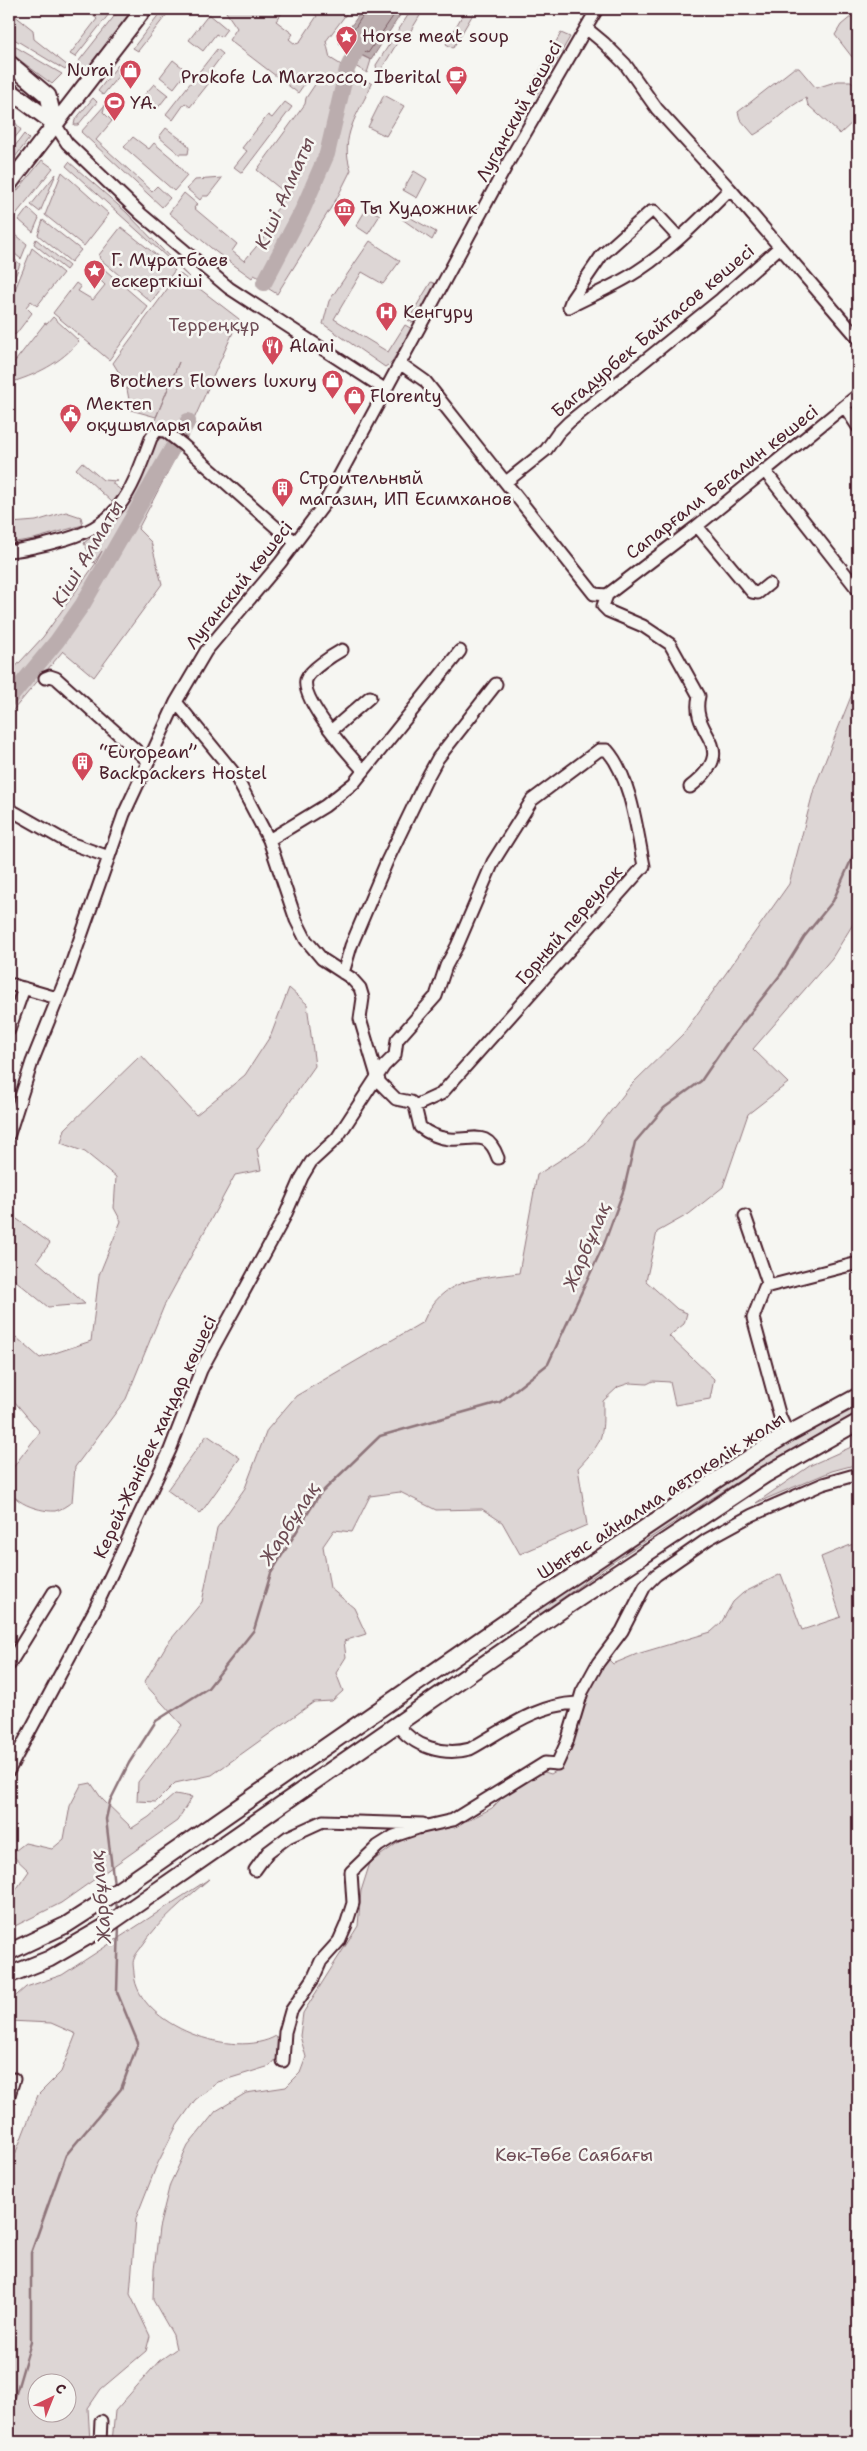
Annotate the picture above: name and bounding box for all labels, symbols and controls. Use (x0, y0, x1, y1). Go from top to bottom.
place icon: Horse meat soup (334, 24, 358, 55)
place label: Horse meat soup (362, 24, 509, 48)
street label: Луганский көшесі (470, 36, 568, 186)
place label: Nurai (67, 58, 114, 82)
shop icon: Nurai (118, 58, 142, 89)
place label: Prokofe La Marzocco, Iberital (181, 65, 442, 89)
cafe icon: Prokofe La Marzocco, Iberital (445, 65, 469, 96)
sports icon: YA. (102, 91, 126, 122)
place label: YA. (130, 91, 157, 115)
water label: Кіші Алматы (249, 133, 320, 253)
museum icon: Ты Художник (332, 196, 356, 227)
place label: Ты Художник (360, 196, 478, 220)
street label: Багадурбек Байтасов көшесі (547, 239, 759, 423)
place label: Г. Мұратбаев ескерткіші (111, 248, 228, 293)
place icon: Г. Мұратбаев ескерткіші (83, 258, 107, 289)
hospital icon: Кенгуру (375, 300, 399, 331)
place label: Кенгуру (403, 300, 473, 324)
park label: Терреңқұр (168, 313, 260, 337)
restaurant icon: Alani (261, 334, 285, 365)
place label: Alani (289, 334, 335, 358)
place label: Brothers Flowers luxury (110, 369, 317, 393)
shop icon: Brothers Flowers luxury (321, 369, 345, 400)
shop icon: Florenty (342, 384, 366, 415)
place label: Florenty (370, 384, 442, 408)
place label: Мектеп оқушылары сарайы (86, 392, 263, 437)
street label: Сапарғали Бегалин көшесі (621, 399, 823, 565)
public building icon: Мектеп оқушылары сарайы (58, 402, 82, 433)
place label: Строительный магазин, ИП Есимханов (299, 466, 512, 511)
building icon: Строительный магазин, ИП Есимханов (271, 476, 295, 507)
water label: Кіші Алматы (46, 495, 129, 611)
street label: Луганский көшесі (180, 516, 298, 654)
place label: “European” Backpackers Hostel (99, 740, 267, 785)
building icon: “European” Backpackers Hostel (71, 750, 95, 781)
street label: Горный переулок (510, 860, 628, 990)
water label: Жарбұлақ (556, 1198, 616, 1295)
street label: Керей-Жәнібек хандар көшесі (88, 1311, 222, 1563)
street label: Шығыс айналма автокөлік жолы (532, 1407, 790, 1585)
water label: Жарбұлақ (253, 1477, 326, 1570)
water label: Жарбұлақ (84, 1849, 117, 1946)
park label: Көк-Төбе Саябағы (495, 2143, 653, 2167)
north arrow (28, 2374, 78, 2424)
text: С (52, 2379, 70, 2398)

